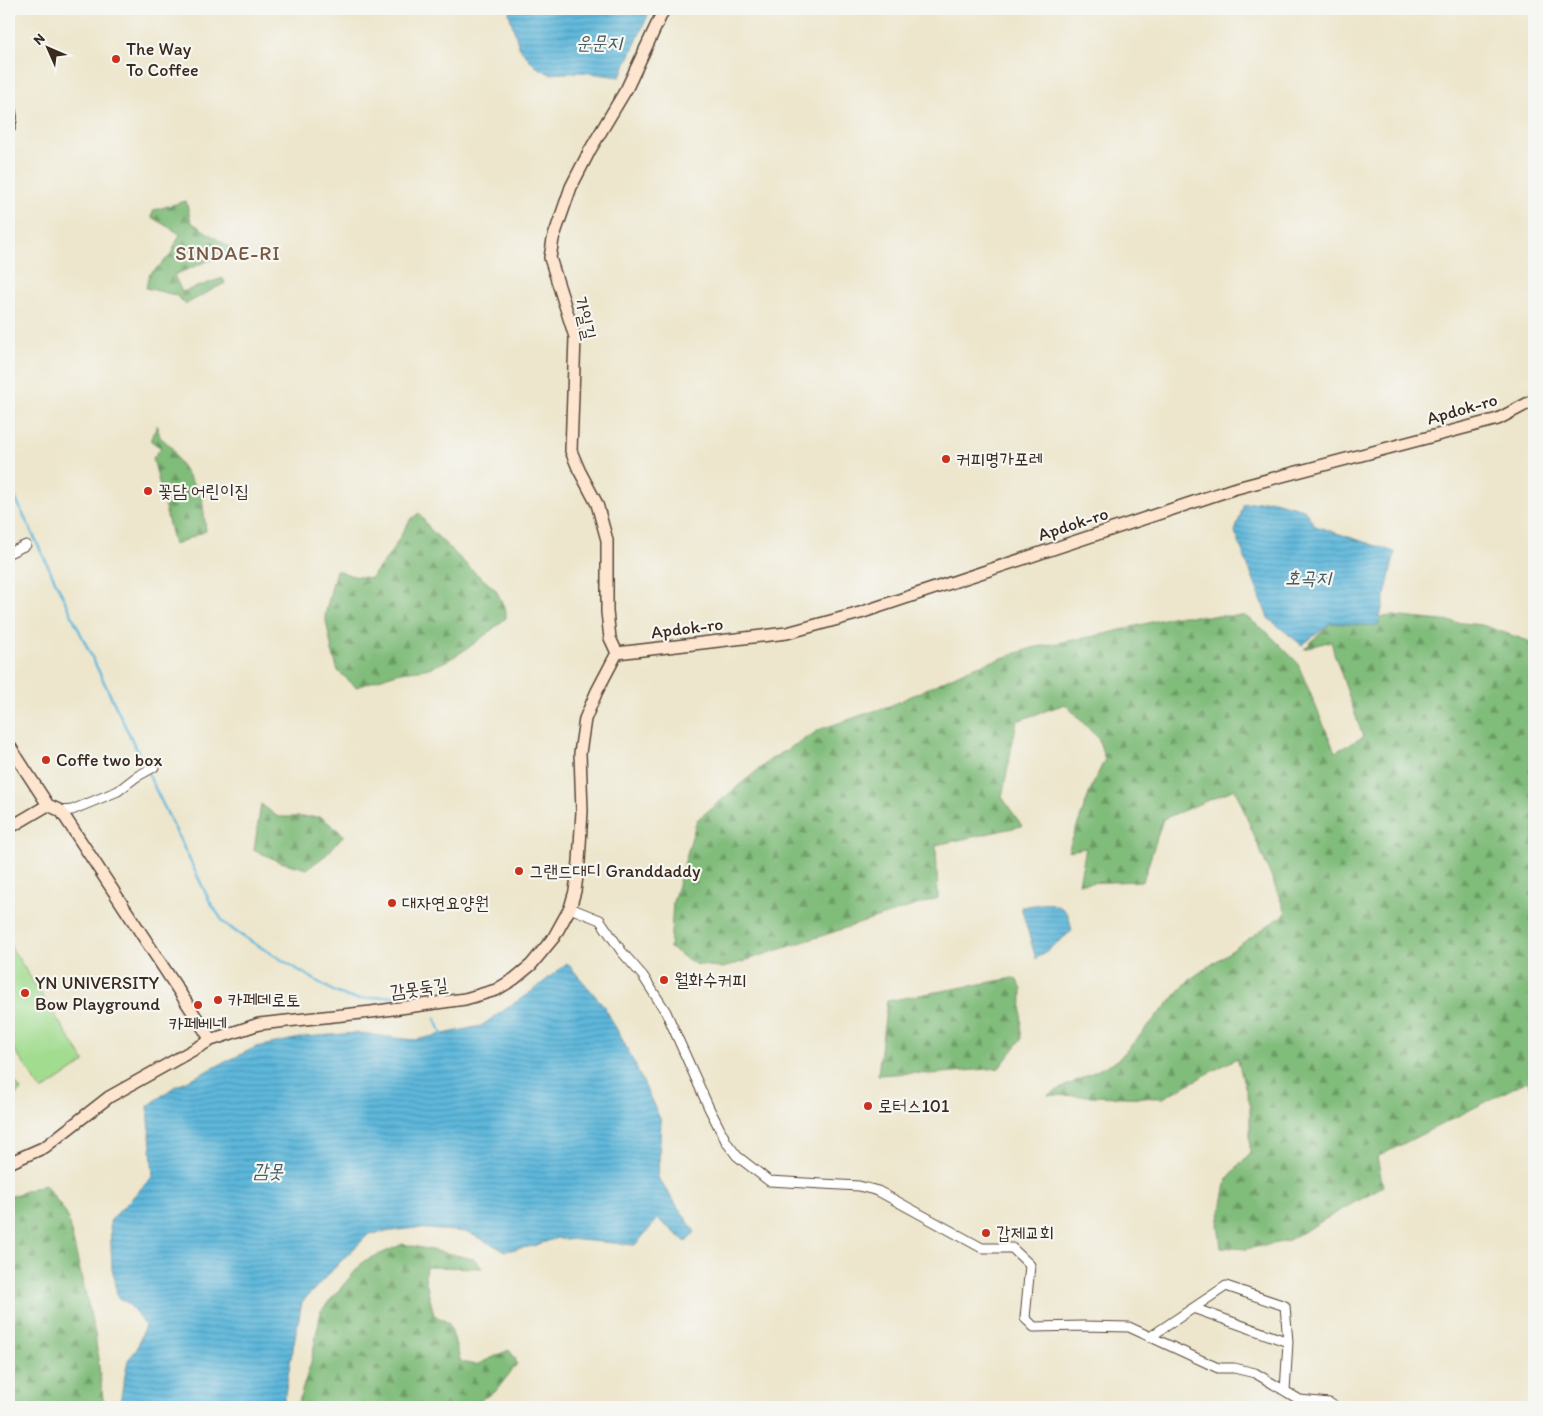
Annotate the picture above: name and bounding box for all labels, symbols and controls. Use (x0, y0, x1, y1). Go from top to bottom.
north arrow (22, 22, 72, 72)
text: N (30, 30, 49, 49)
water label: 운문지 (576, 31, 624, 54)
place label: The Way To Coffee (126, 38, 199, 81)
marker: The Way To Coffee (110, 53, 122, 65)
district label: SINDAE-RI (175, 241, 281, 265)
street label: 가일길 (569, 294, 601, 342)
street label: Apdok-ro (1424, 388, 1500, 430)
place label: 커피명가포레 (956, 448, 1043, 470)
marker: 커피명가포레 (940, 453, 952, 465)
place label: 꽃담 어린이집 (158, 480, 249, 502)
marker: 꽃담 어린이집 (142, 485, 154, 497)
street label: Apdok-ro (1035, 502, 1111, 546)
water label: 호곡지 (1285, 566, 1333, 589)
street label: Apdok-ro (650, 613, 724, 643)
place label: Coffe two box (56, 749, 162, 771)
marker: Coffe two box (40, 754, 52, 766)
place label: 그랜드대디 Granddaddy (529, 860, 701, 882)
marker: 그랜드대디 Granddaddy (513, 865, 525, 877)
place label: 대자연요양원 (402, 892, 489, 914)
marker: 대자연요양원 (386, 897, 398, 909)
place label: 월화수커피 (674, 969, 746, 991)
place label: YN UNIVERSITY Bow Playground (35, 972, 160, 1015)
street label: 감못둑길 (389, 973, 450, 1003)
marker: 월화수커피 (658, 974, 670, 986)
marker: YN UNIVERSITY Bow Playground (19, 987, 31, 999)
place label: 카페데로토 (228, 989, 300, 1011)
marker: 카페데로토 (212, 994, 224, 1006)
marker: 카페베네 (192, 999, 204, 1011)
place label: 카페베네 (169, 1013, 227, 1035)
place label: 로터스101 (878, 1095, 949, 1117)
marker: 로터스101 (862, 1100, 874, 1112)
water label: 감못 (253, 1159, 284, 1182)
place label: 갑제교회 (996, 1222, 1054, 1244)
marker: 갑제교회 (980, 1227, 992, 1239)

